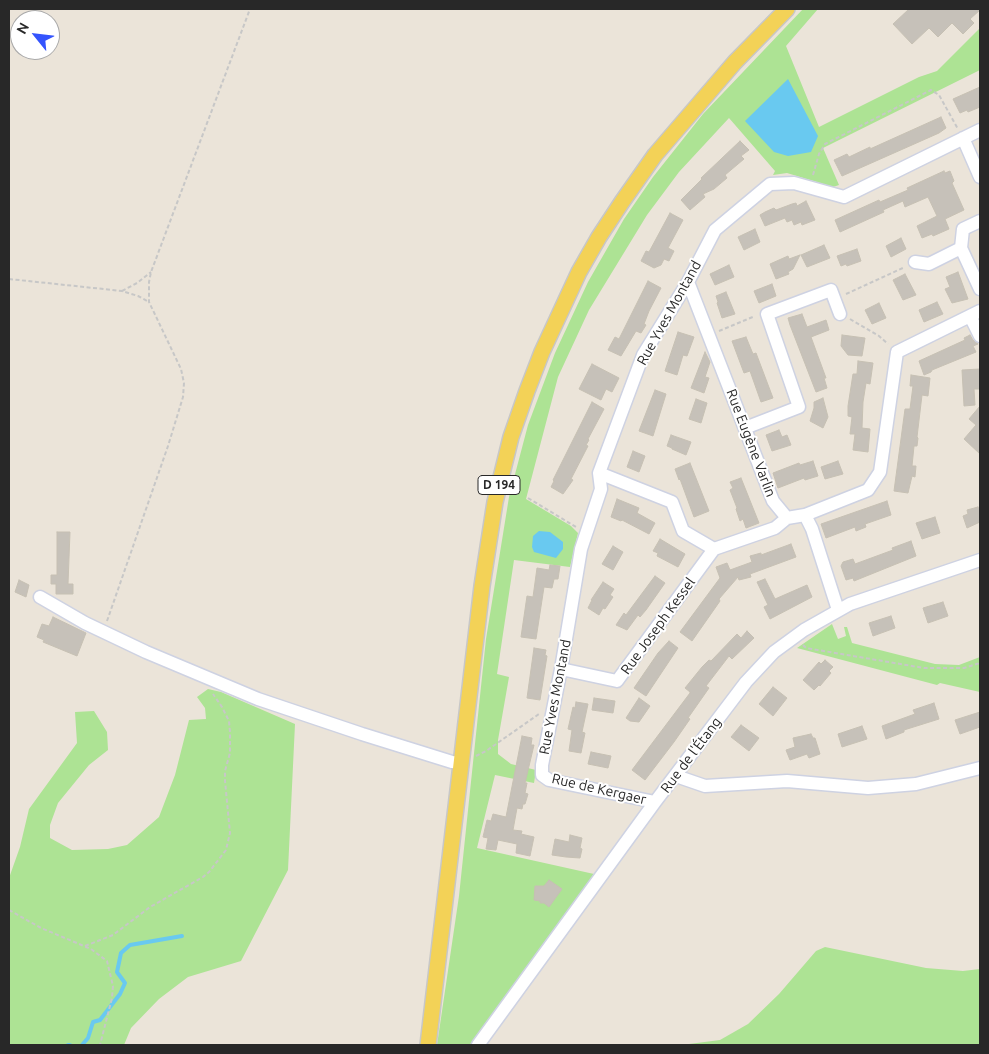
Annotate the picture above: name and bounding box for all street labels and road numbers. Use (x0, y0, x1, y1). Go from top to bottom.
street label: Rue Yves Montand (633, 258, 705, 368)
street label: Rue Eugène Varlin (723, 387, 779, 499)
road number: D 194 (478, 476, 520, 494)
street label: Rue Joseph Kessel (617, 574, 699, 678)
street label: Rue Yves Montand (536, 638, 574, 756)
street label: Rue de l'Étang (657, 714, 725, 796)
street label: Rue de Kergaer (550, 770, 648, 808)

